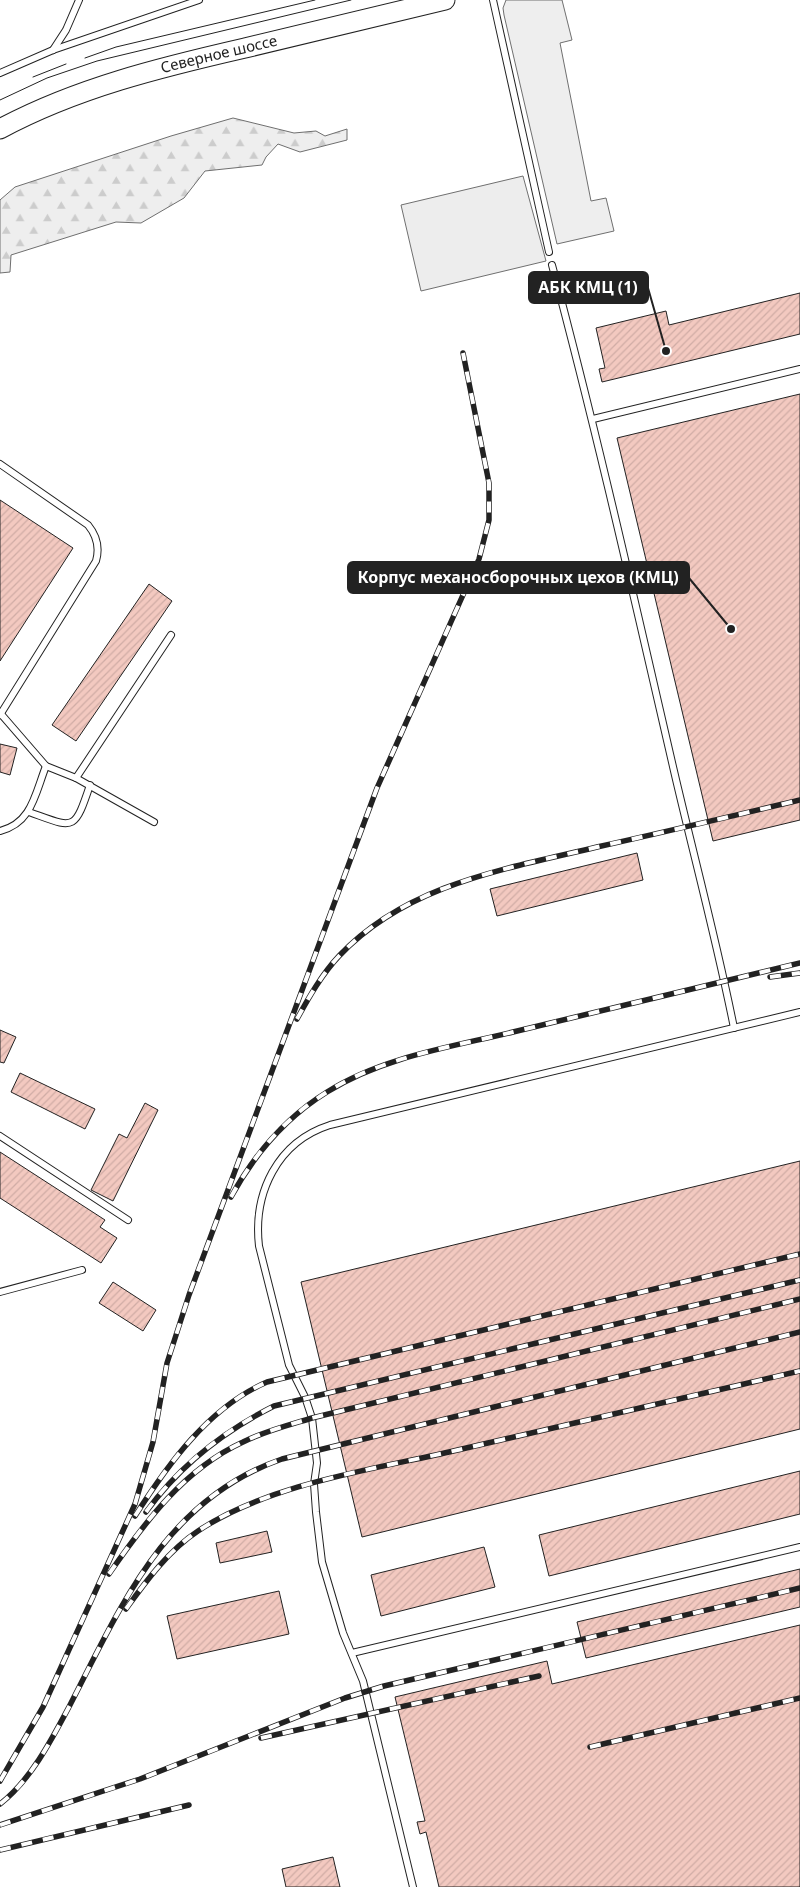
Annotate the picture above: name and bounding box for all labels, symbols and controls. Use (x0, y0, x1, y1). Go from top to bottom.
street label: Северное шоссе (158, 30, 279, 77)
callout: АБК КМЦ (1) (529, 272, 648, 303)
text: АБК КМЦ (1) (538, 276, 638, 298)
callout: Корпус механосборочных цехов (КМЦ) (348, 562, 689, 593)
text: Корпус механосборочных цехов (КМЦ) (357, 566, 679, 588)

